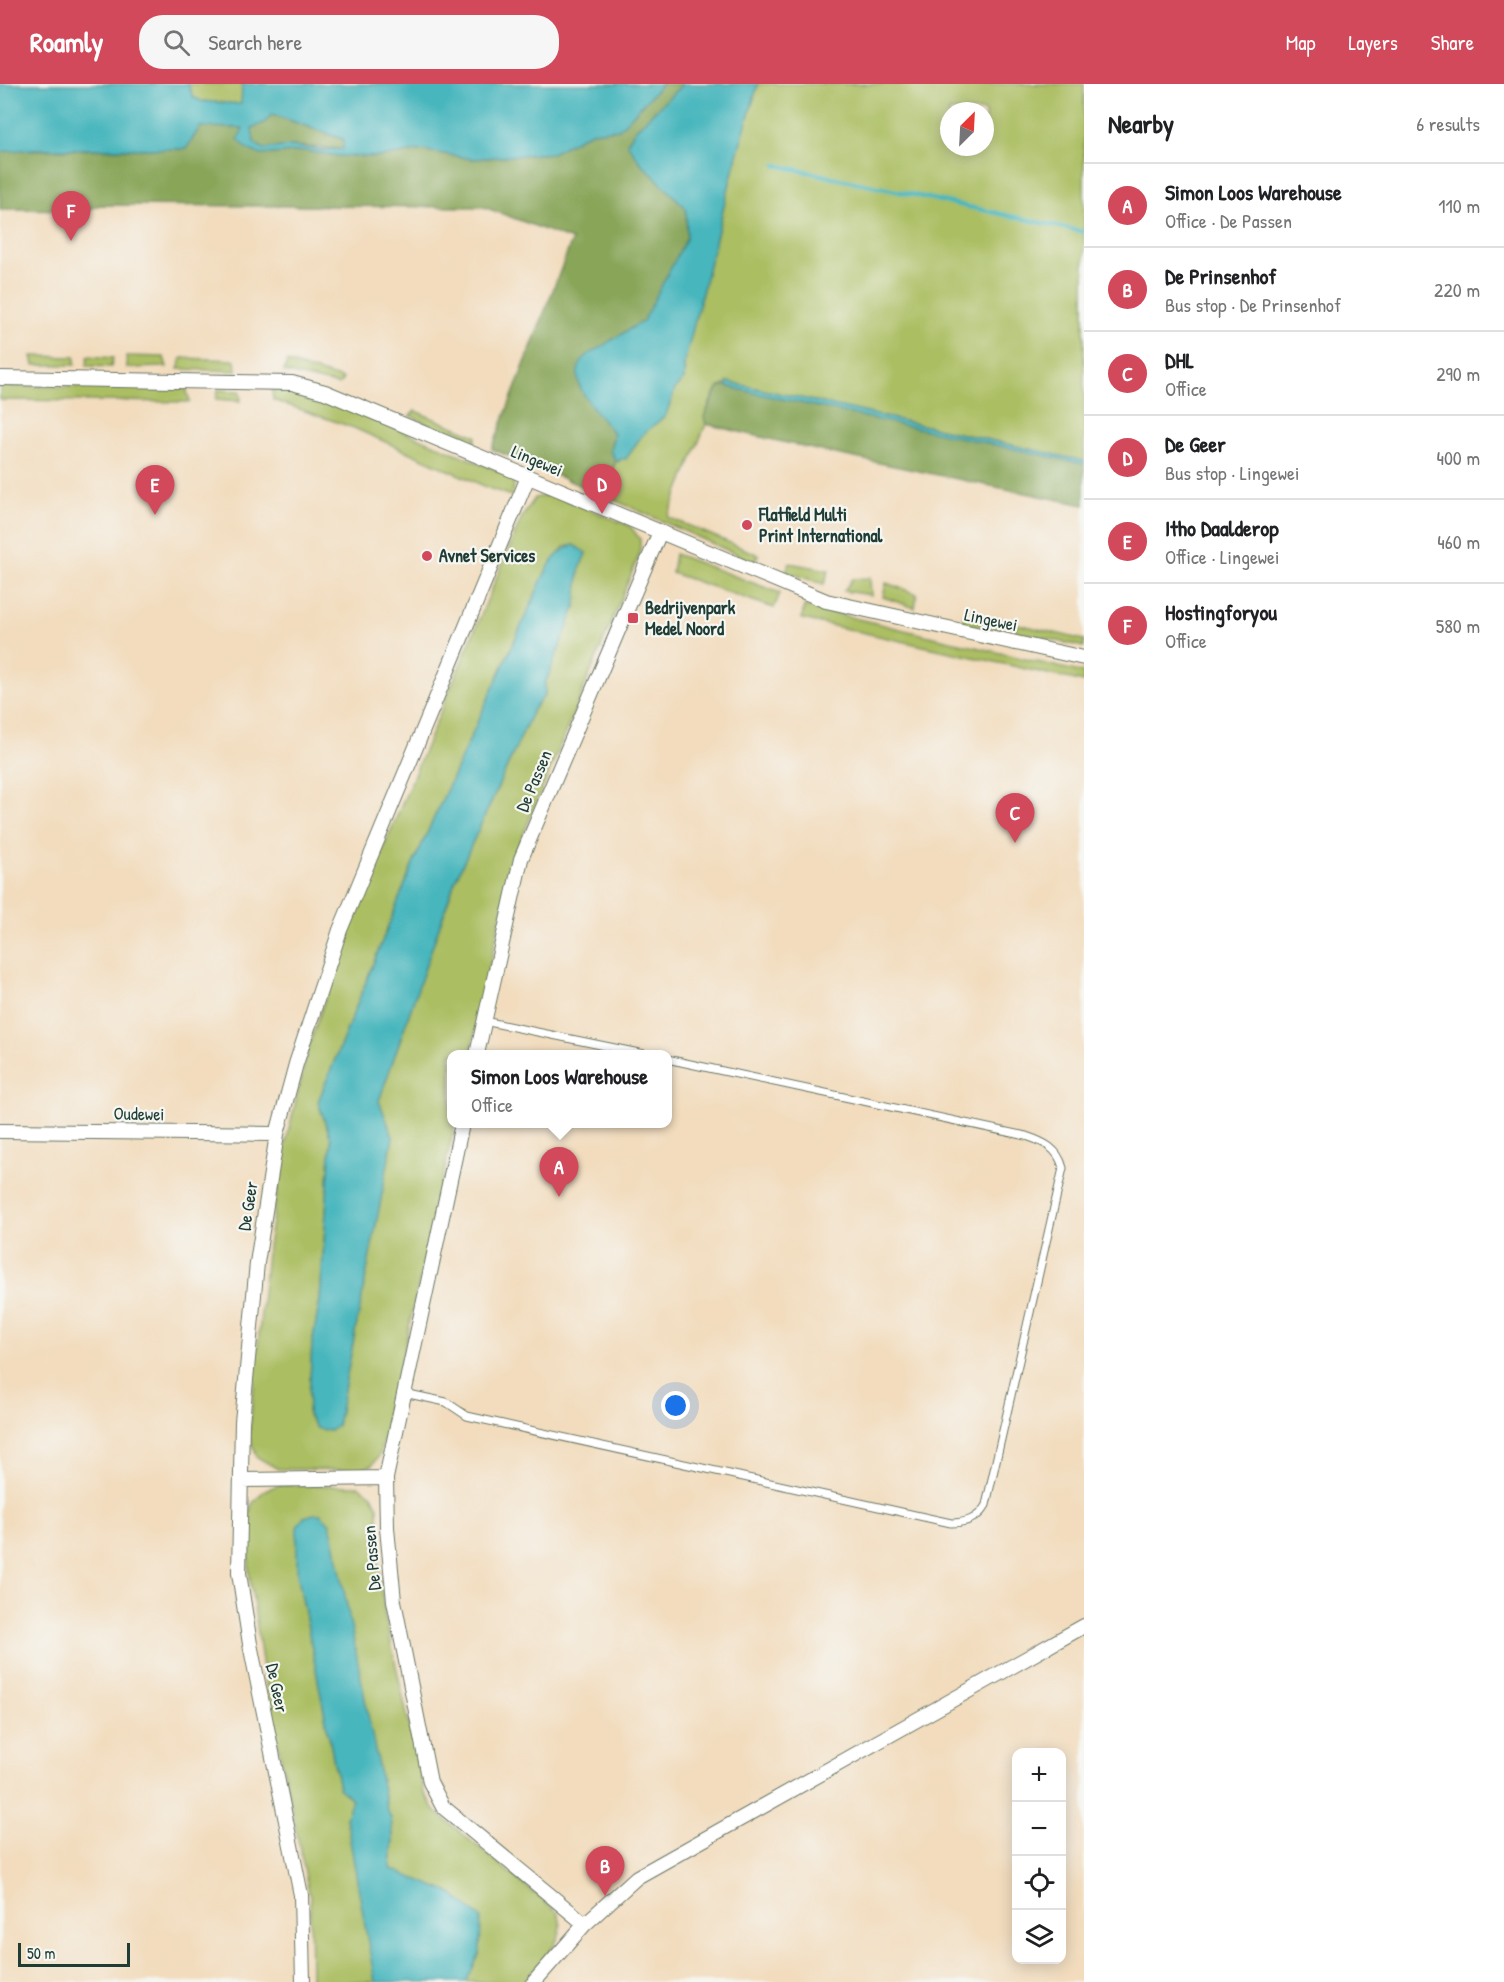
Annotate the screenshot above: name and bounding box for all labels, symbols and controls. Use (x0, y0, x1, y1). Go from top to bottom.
search box (139, 15, 559, 69)
text: Roamly (30, 23, 103, 61)
icon: search (160, 26, 193, 59)
text: Search here (208, 27, 302, 57)
text: Map (1286, 28, 1315, 57)
text: Layers (1348, 28, 1398, 57)
text: Share (1431, 28, 1474, 57)
north arrow (940, 102, 994, 156)
text: Nearby (1108, 106, 1174, 141)
text: 6 results (1416, 110, 1480, 137)
text: Simon Loos Warehouse (1165, 177, 1342, 207)
pin: F (52, 192, 90, 241)
text: A (1123, 192, 1132, 219)
text: 110 m (1438, 192, 1480, 219)
text: Office · De Passen (1165, 207, 1292, 234)
text: De Prinsenhof (1165, 261, 1276, 291)
text: B (1122, 276, 1133, 303)
text: 220 m (1434, 276, 1480, 303)
text: Bus stop · De Prinsenhof (1165, 291, 1341, 318)
text: DHL (1165, 345, 1194, 375)
text: C (1122, 360, 1133, 387)
text: 290 m (1436, 360, 1480, 387)
text: Office (1165, 375, 1207, 402)
text: De Geer (1165, 429, 1226, 459)
street label: Lingewei (508, 439, 567, 483)
text: D (1123, 444, 1132, 471)
text: 400 m (1436, 444, 1480, 471)
text: Bus stop · Lingewei (1165, 459, 1299, 486)
pin: D (582, 464, 622, 514)
pin: E (136, 466, 174, 515)
place label: Flatfield Multi Print International (758, 502, 884, 548)
text: Itho Daalderop (1165, 513, 1279, 543)
marker: Flatfield Multi Print International (740, 518, 754, 532)
text: E (1123, 528, 1132, 555)
text: 460 m (1437, 528, 1480, 555)
place label: Avnet Services (439, 543, 535, 568)
text: Office · Lingewei (1165, 543, 1280, 570)
marker: Avnet Services (420, 549, 434, 563)
place label: Bedrijvenpark Medel Noord (645, 595, 736, 641)
text: Hostingforyou (1165, 597, 1277, 627)
street label: Lingewei (962, 602, 1020, 637)
marker: Bedrijvenpark Medel Noord (626, 611, 640, 625)
text: F (1124, 612, 1131, 639)
text: 580 m (1436, 612, 1480, 639)
text: Office (1165, 627, 1207, 654)
street label: De Passen (509, 746, 558, 815)
pin: C (996, 794, 1034, 843)
popup (447, 1050, 672, 1128)
text: Simon Loos Warehouse (471, 1061, 648, 1091)
text: Office (471, 1091, 513, 1118)
street label: Oudewei (113, 1101, 165, 1126)
pin: A (540, 1148, 578, 1197)
street label: De Geer (231, 1179, 264, 1232)
your location (661, 1391, 690, 1420)
street label: De Passen (356, 1525, 387, 1591)
street label: De Geer (260, 1661, 295, 1715)
map controls (1012, 1748, 1066, 1964)
button: + (1012, 1748, 1066, 1802)
button: − (1012, 1802, 1066, 1856)
pin: B (586, 1846, 624, 1896)
button: locate (1012, 1856, 1066, 1910)
button: layers (1012, 1910, 1066, 1964)
scale bar (18, 1940, 130, 1968)
text: 50 m (27, 1942, 56, 1964)

